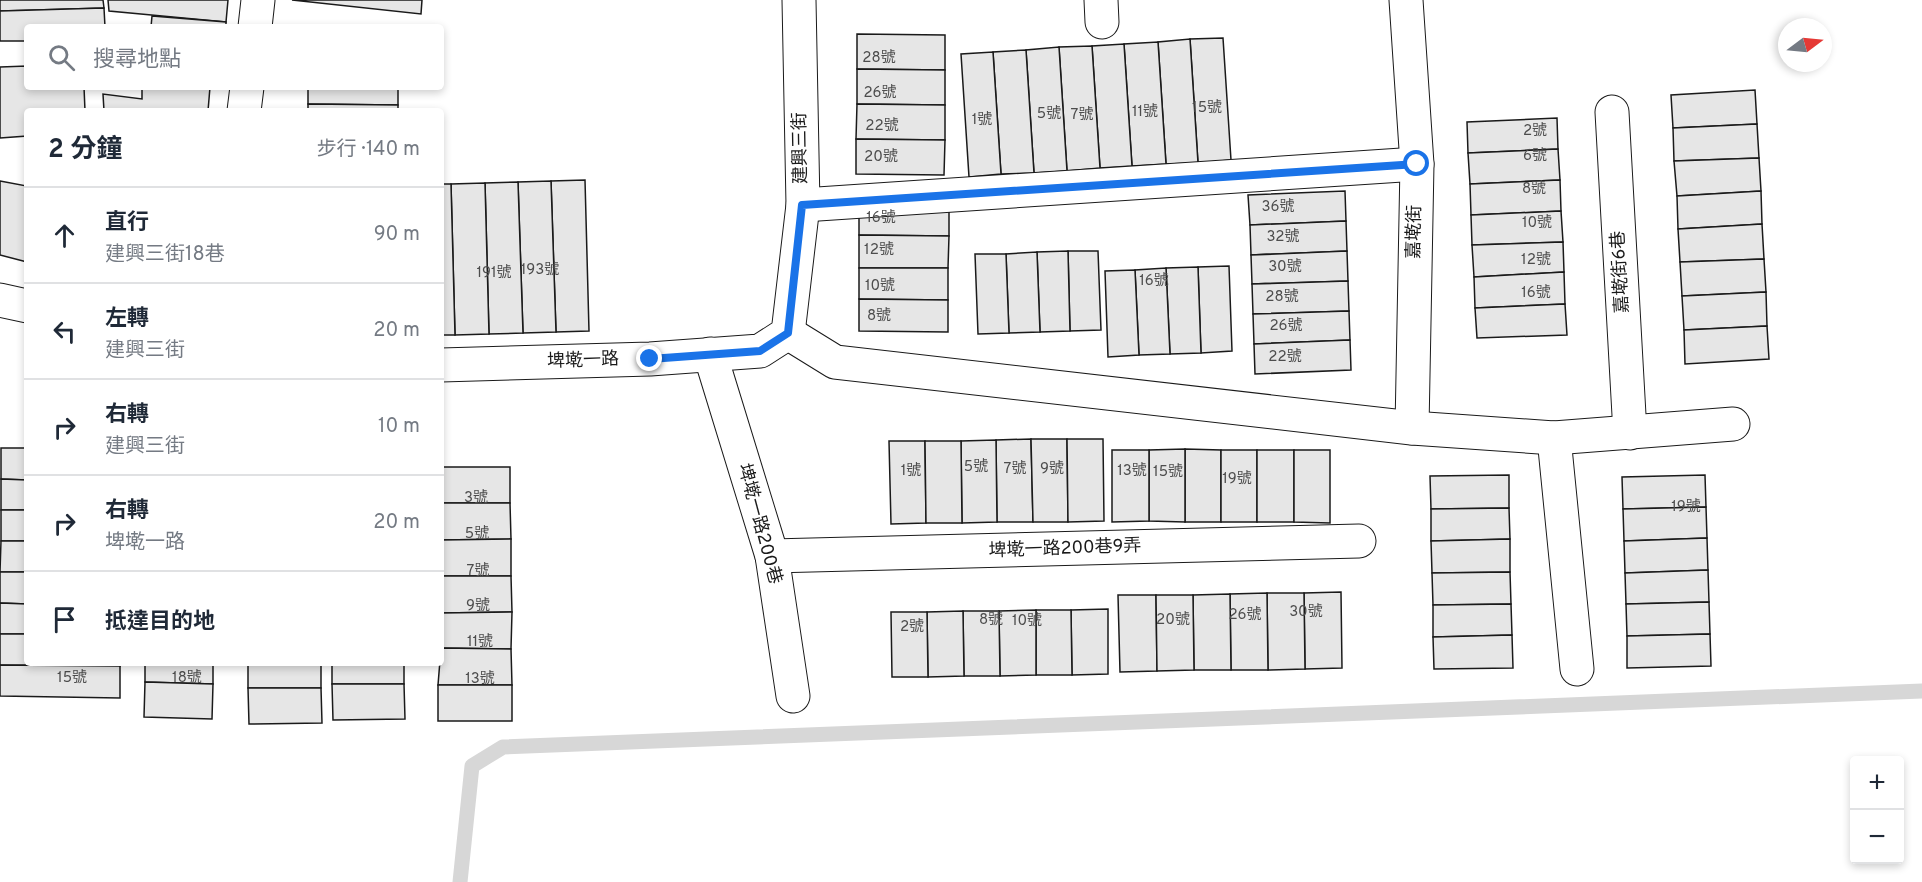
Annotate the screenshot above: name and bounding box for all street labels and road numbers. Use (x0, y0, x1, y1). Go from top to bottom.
street label: 建興三街 (789, 112, 813, 184)
street label: 嘉墘街 (1403, 205, 1427, 259)
street label: 嘉墘街6巷 (1607, 230, 1635, 314)
street label: 埤墘一路 (547, 348, 619, 374)
street label: 埤墘一路200巷 (732, 461, 786, 587)
street label: 埤墘一路200巷9弄 (988, 535, 1142, 563)

